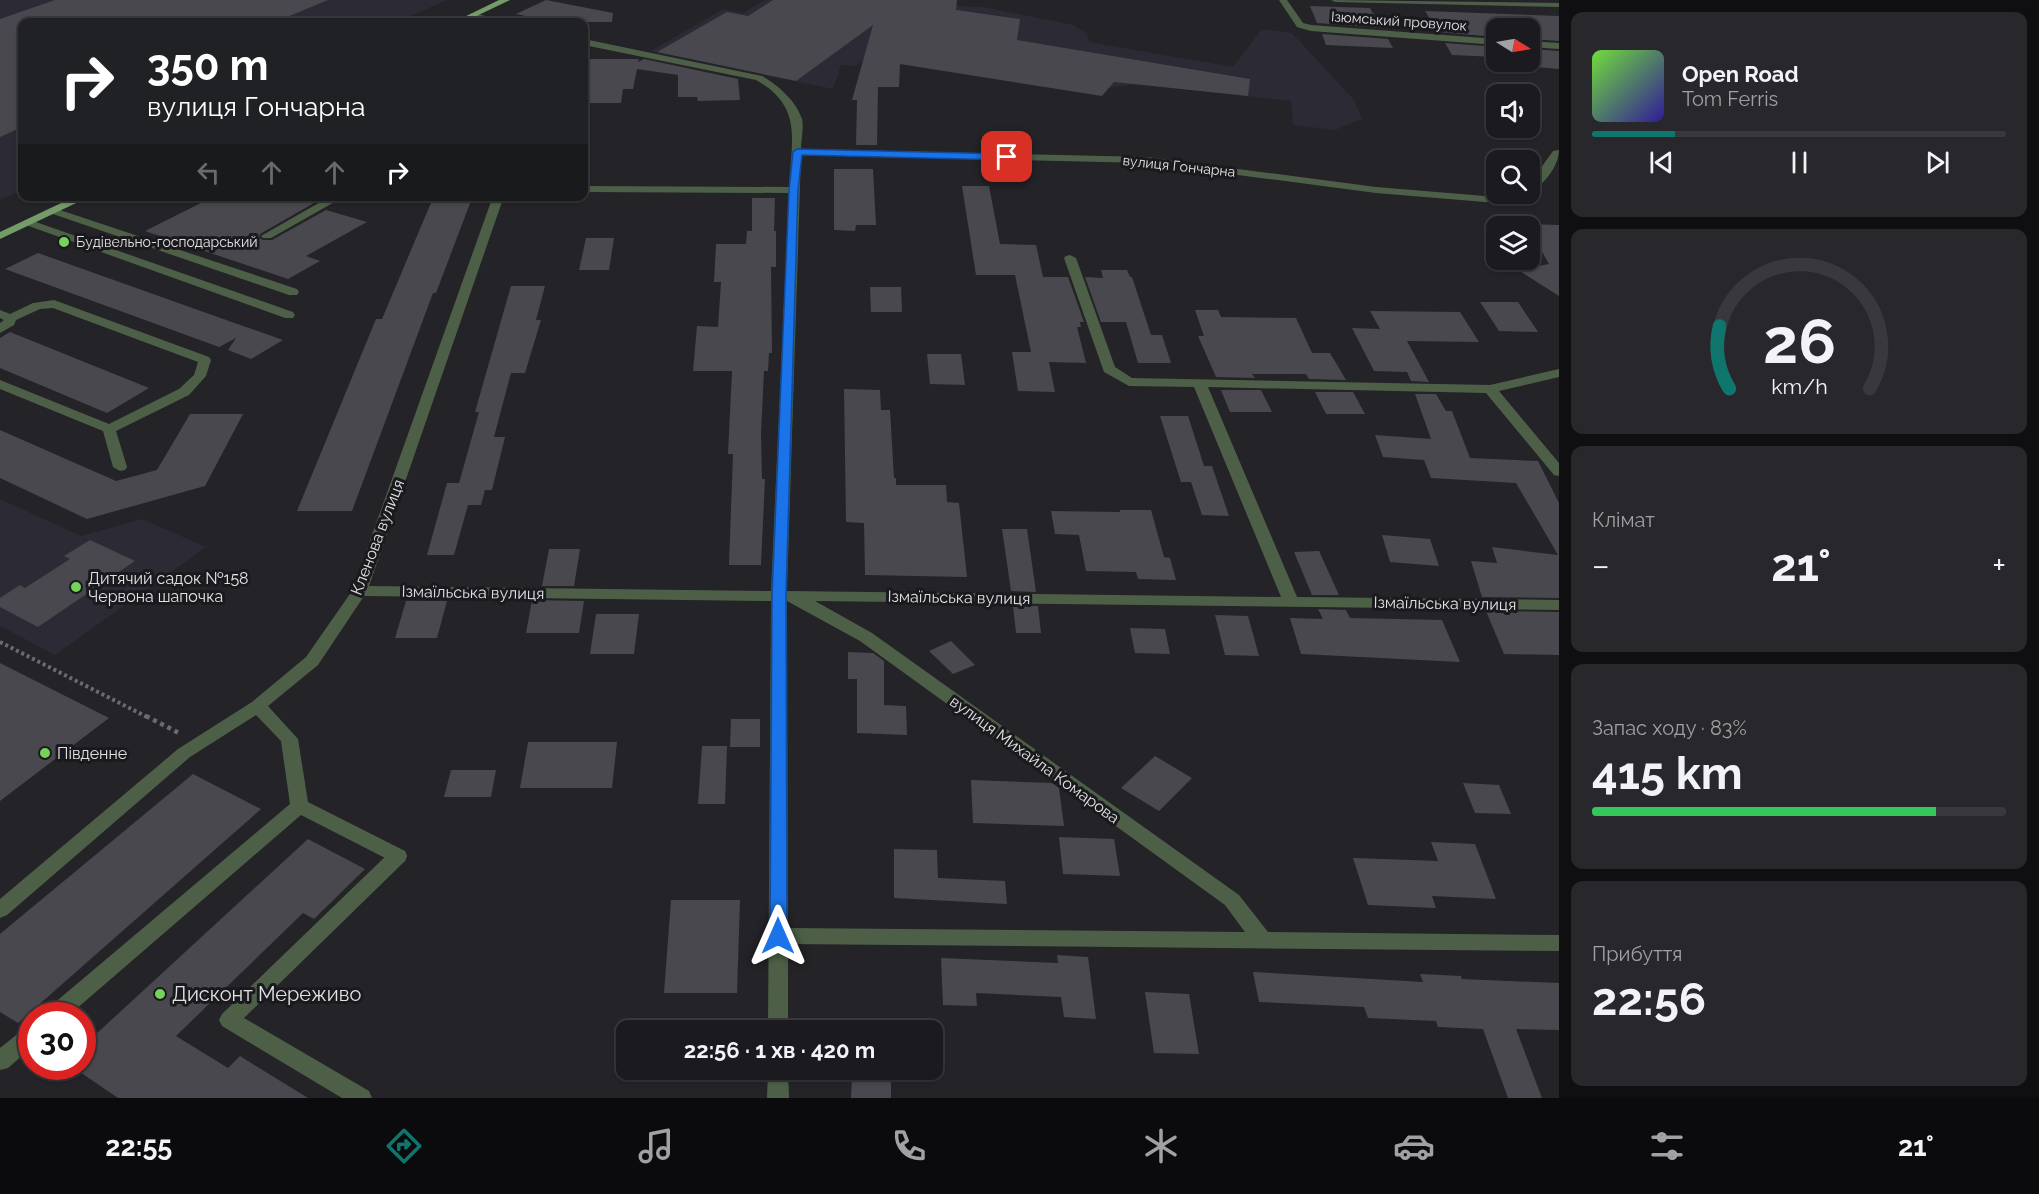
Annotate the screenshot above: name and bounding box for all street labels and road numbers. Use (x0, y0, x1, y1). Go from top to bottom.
street label: Ізюмський провулок (1331, 8, 1467, 34)
street label: вулиця Гончарна (1122, 152, 1236, 180)
street label: Кленова вулиця (347, 477, 408, 598)
street label: Ізмаїльська вулиця (401, 582, 545, 603)
street label: Ізмаїльська вулиця (887, 587, 1031, 608)
street label: Ізмаїльська вулиця (1373, 593, 1517, 614)
street label: вулиця Михайла Комарова (946, 691, 1123, 827)

